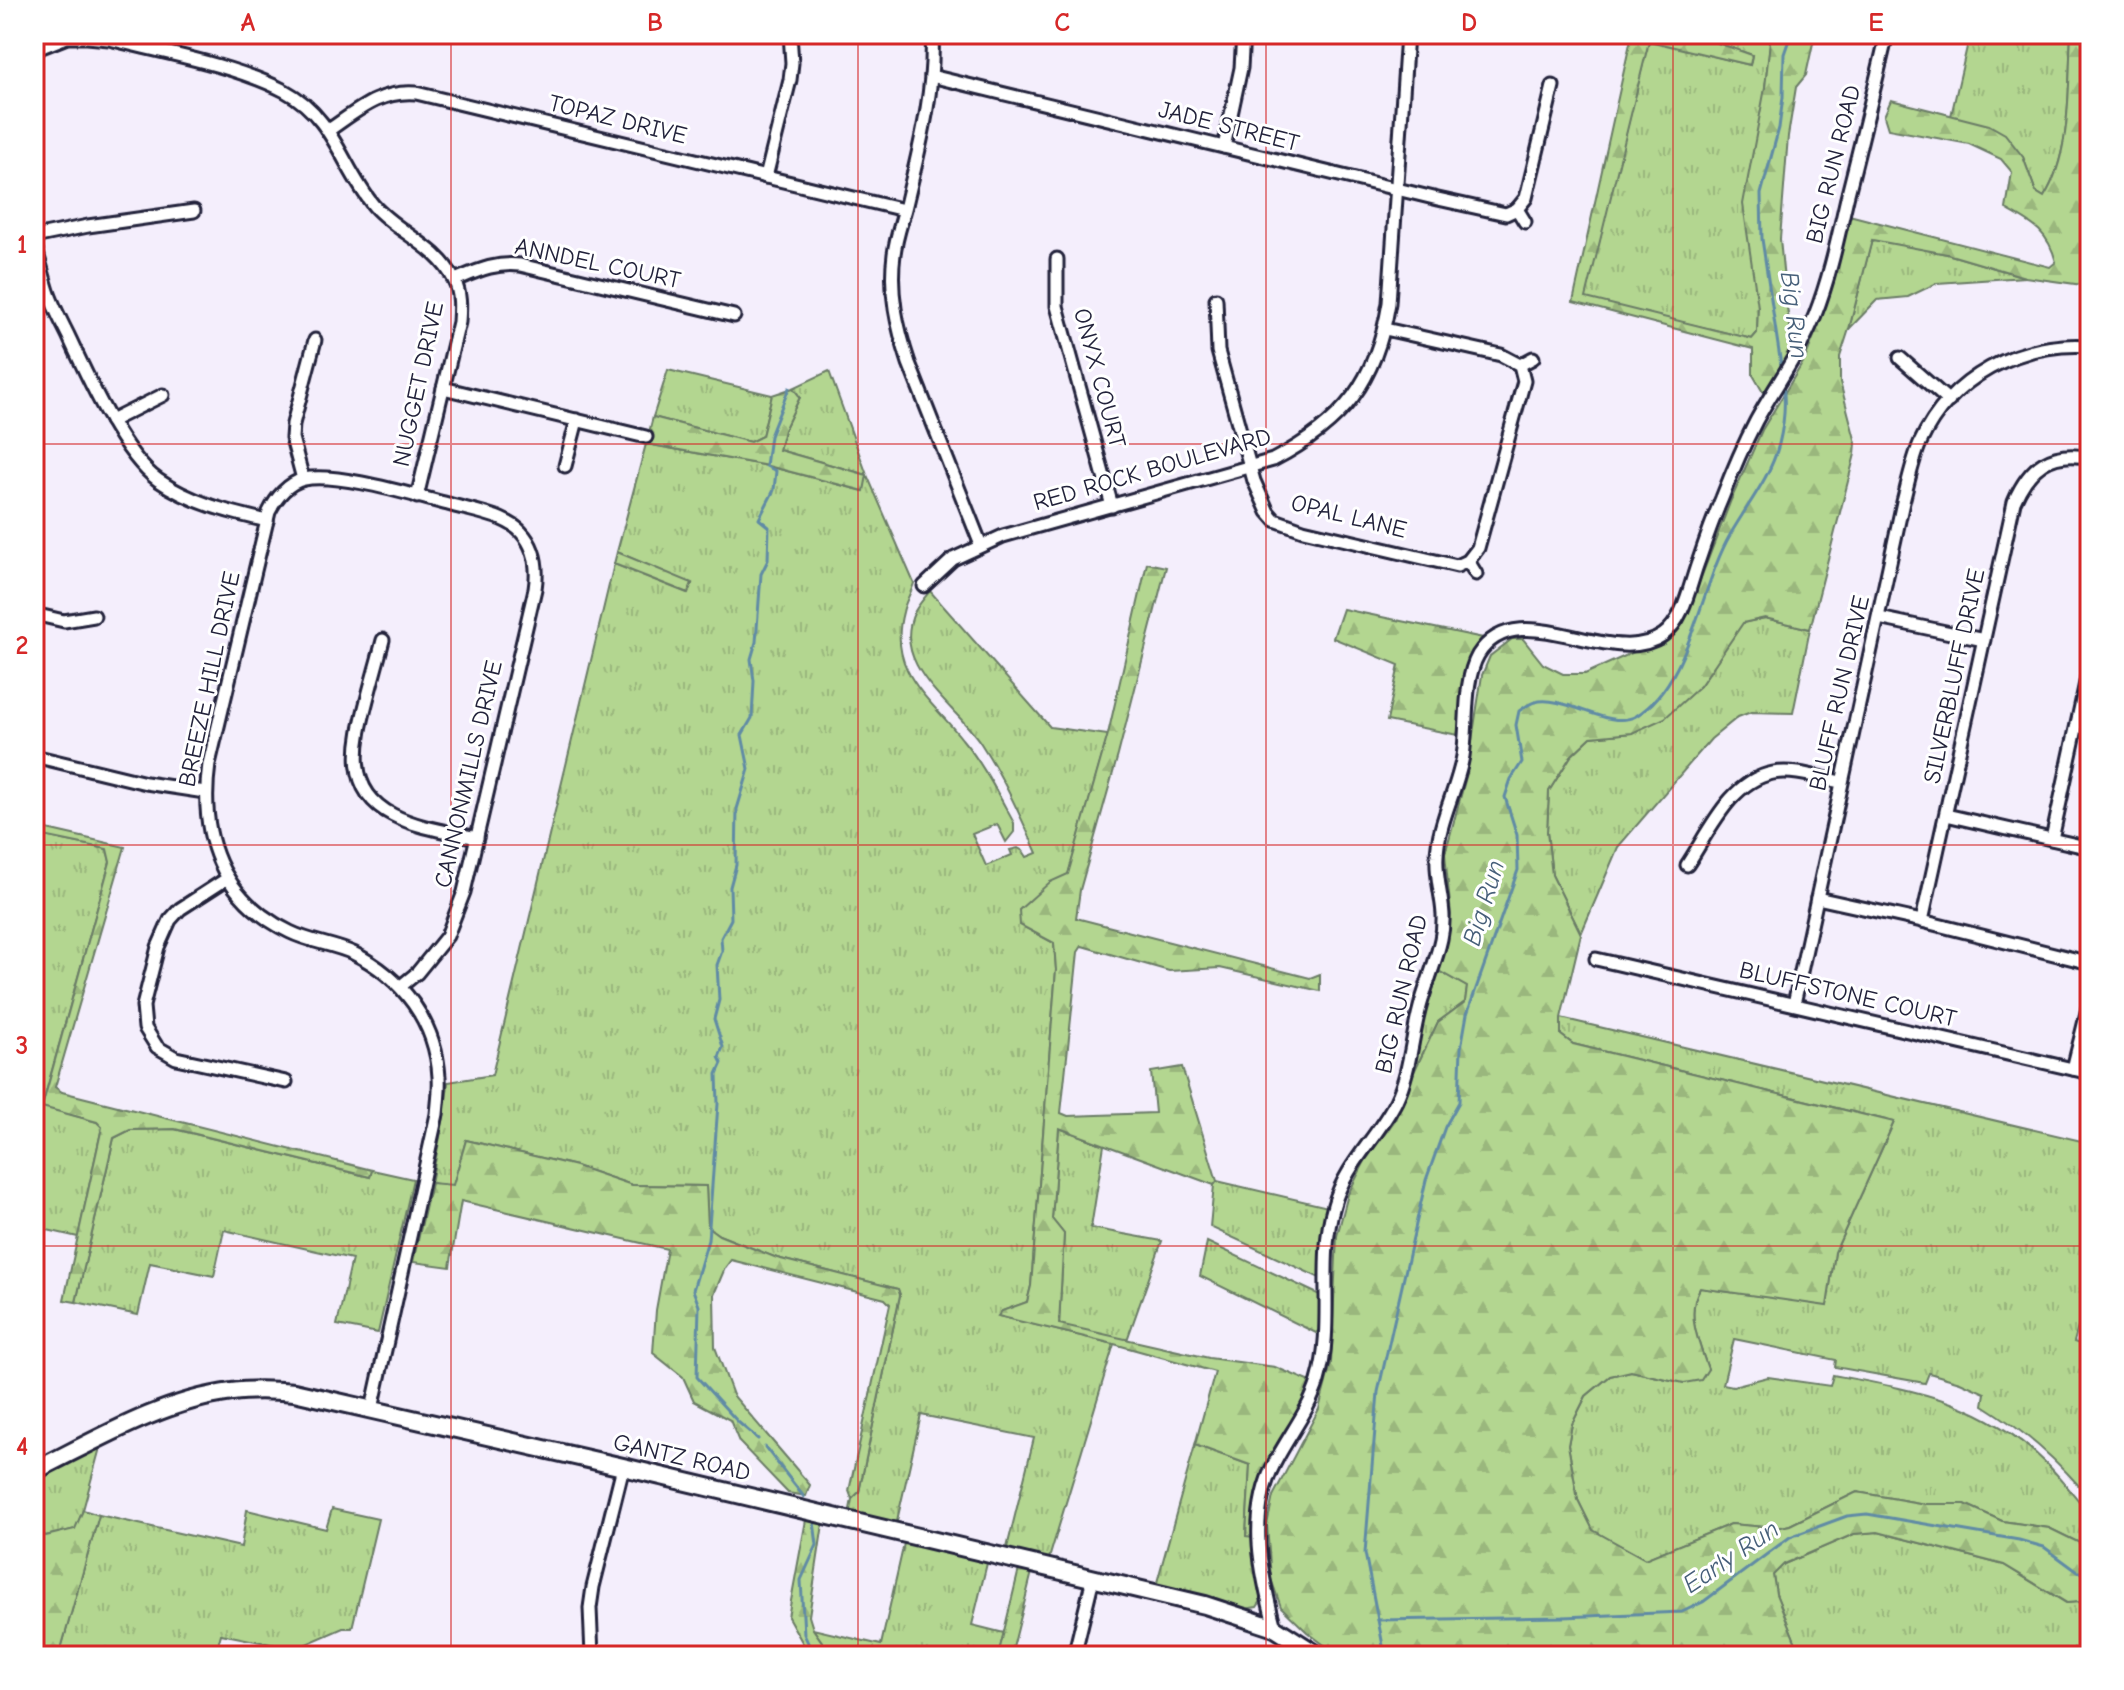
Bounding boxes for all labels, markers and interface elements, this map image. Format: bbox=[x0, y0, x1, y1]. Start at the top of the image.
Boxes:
text: A bbox=[241, 8, 256, 38]
text: B bbox=[647, 8, 663, 38]
text: C bbox=[1054, 8, 1070, 38]
text: D bbox=[1461, 8, 1477, 38]
text: E bbox=[1868, 8, 1884, 38]
street label: BIG RUN ROAD bbox=[1800, 82, 1866, 246]
street label: TOPAZ DRIVE bbox=[546, 88, 690, 150]
street label: JADE STREET bbox=[1156, 95, 1303, 157]
text: 1 bbox=[17, 230, 27, 260]
street label: ANNDEL COURT bbox=[513, 232, 684, 294]
water label: Big Run bbox=[1774, 270, 1814, 360]
street label: NUGGET DRIVE bbox=[387, 299, 449, 469]
street label: ONYX COURT bbox=[1068, 305, 1132, 451]
street label: RED ROCK BOULEVARD bbox=[1030, 422, 1274, 516]
street label: OPAL LANE bbox=[1288, 488, 1410, 544]
street label: SILVERBLUFF DRIVE bbox=[1918, 566, 1990, 786]
street label: BREEZE HILL DRIVE bbox=[172, 569, 246, 789]
street label: BLUFF RUN DRIVE bbox=[1803, 593, 1875, 793]
text: 2 bbox=[16, 631, 28, 661]
street label: CANNONMILLS DRIVE bbox=[428, 658, 508, 890]
water label: Big Run bbox=[1457, 857, 1511, 949]
street label: BIG RUN ROAD bbox=[1369, 912, 1433, 1076]
street label: BLUFFSTONE COURT bbox=[1737, 955, 1960, 1033]
text: 3 bbox=[16, 1031, 28, 1061]
street label: GANTZ ROAD bbox=[611, 1428, 753, 1486]
text: 4 bbox=[16, 1432, 28, 1462]
water label: Early Run bbox=[1677, 1514, 1785, 1600]

